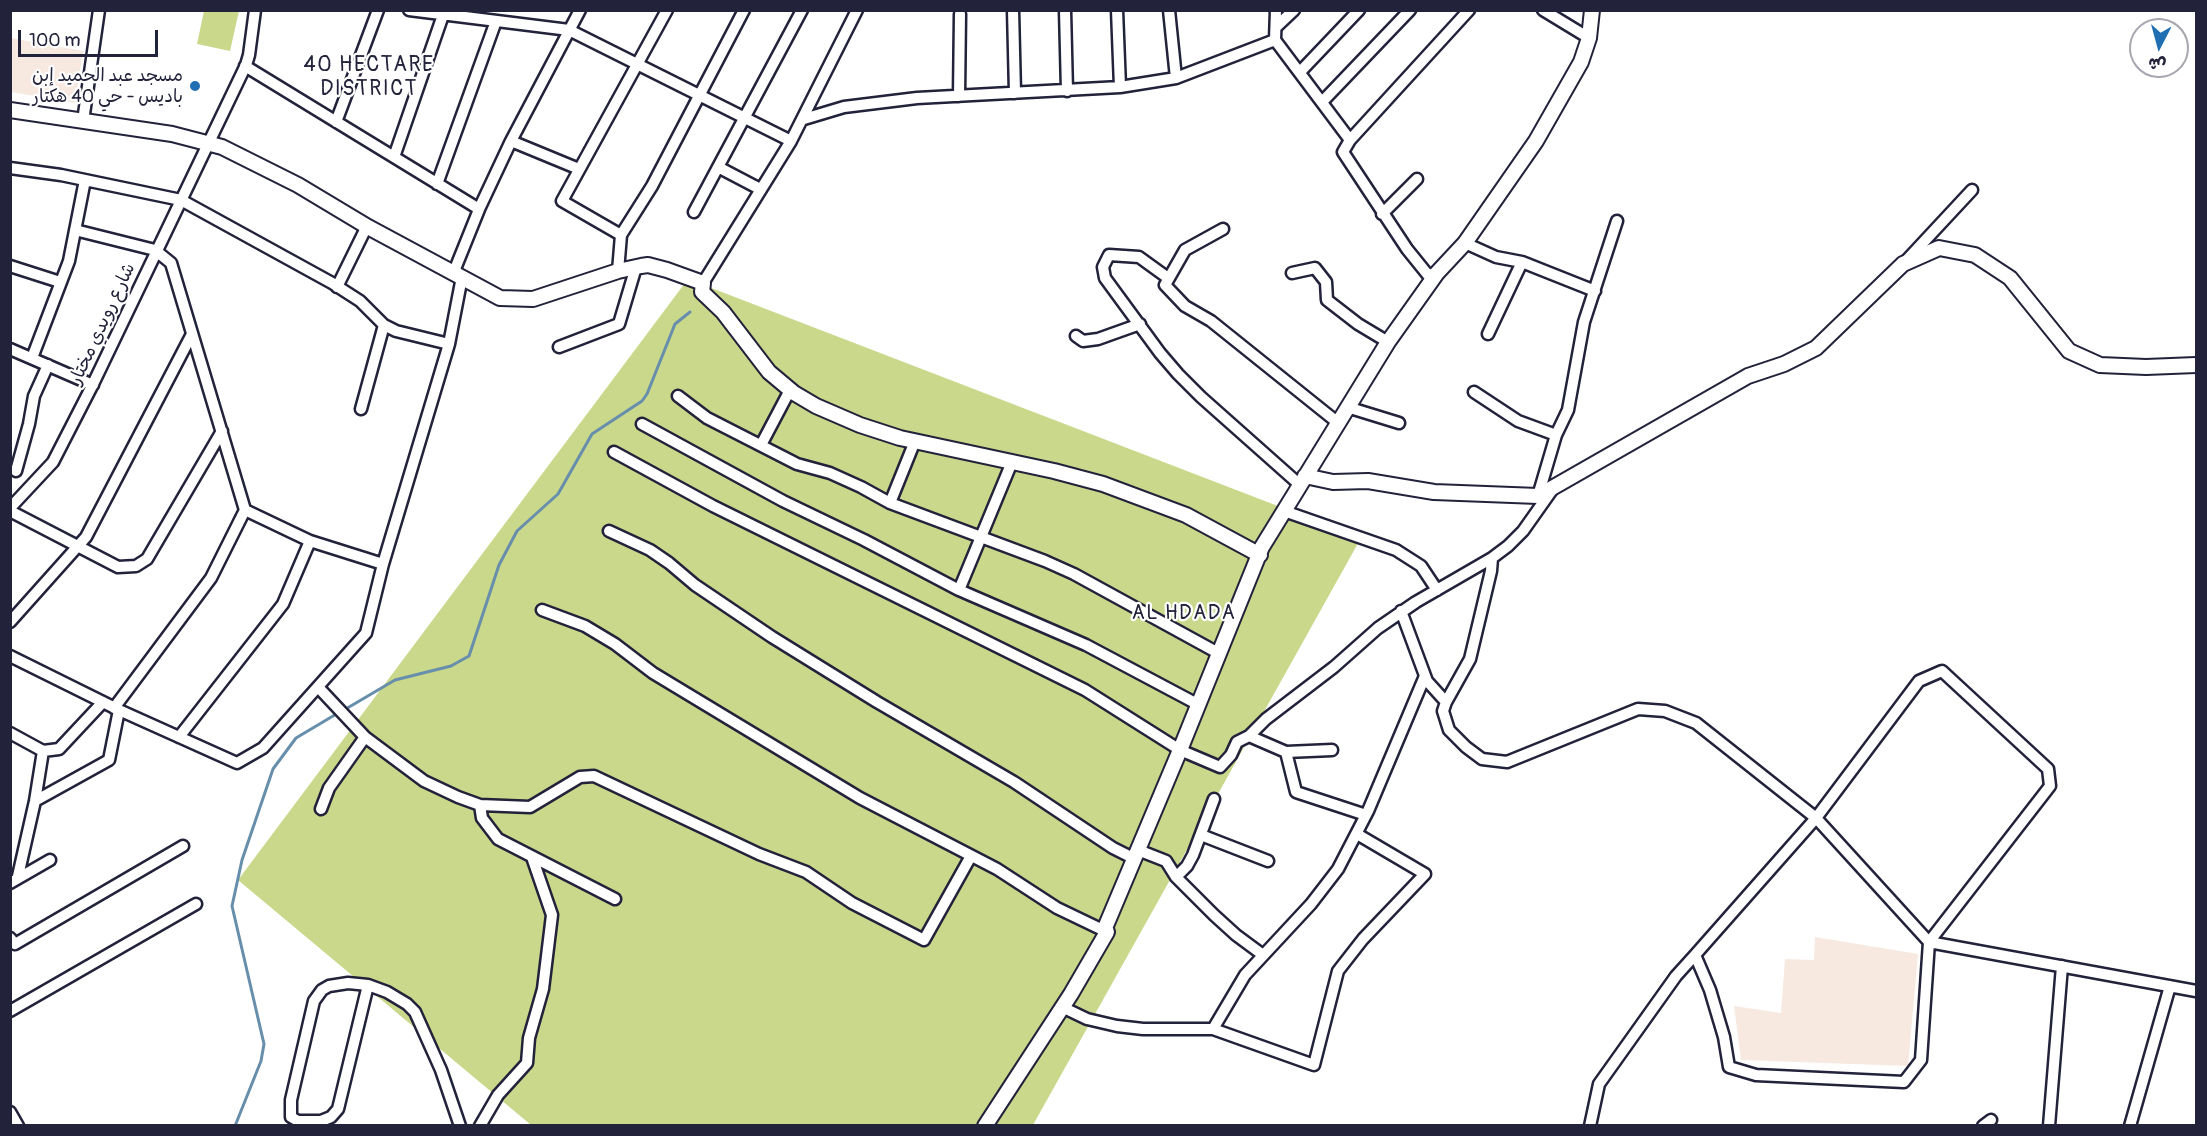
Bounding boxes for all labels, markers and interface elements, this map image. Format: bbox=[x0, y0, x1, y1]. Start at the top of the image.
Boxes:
scale bar bbox=[21, 18, 160, 56]
north arrow bbox=[2129, 18, 2189, 78]
text: 100 m bbox=[29, 29, 81, 52]
district label: 40 HECTARE DISTRICT bbox=[304, 53, 434, 103]
text: ش bbox=[2148, 53, 2167, 75]
place label: مسجد عبد الحميد إبن باديس - حي 40 هكتار bbox=[32, 65, 183, 107]
marker: مسجد عبد الحميد إبن باديس - حي 40 هكتار bbox=[188, 79, 202, 93]
street label: شارع رويدي مختار bbox=[65, 260, 141, 388]
district label: AL HDADA bbox=[1132, 602, 1236, 626]

